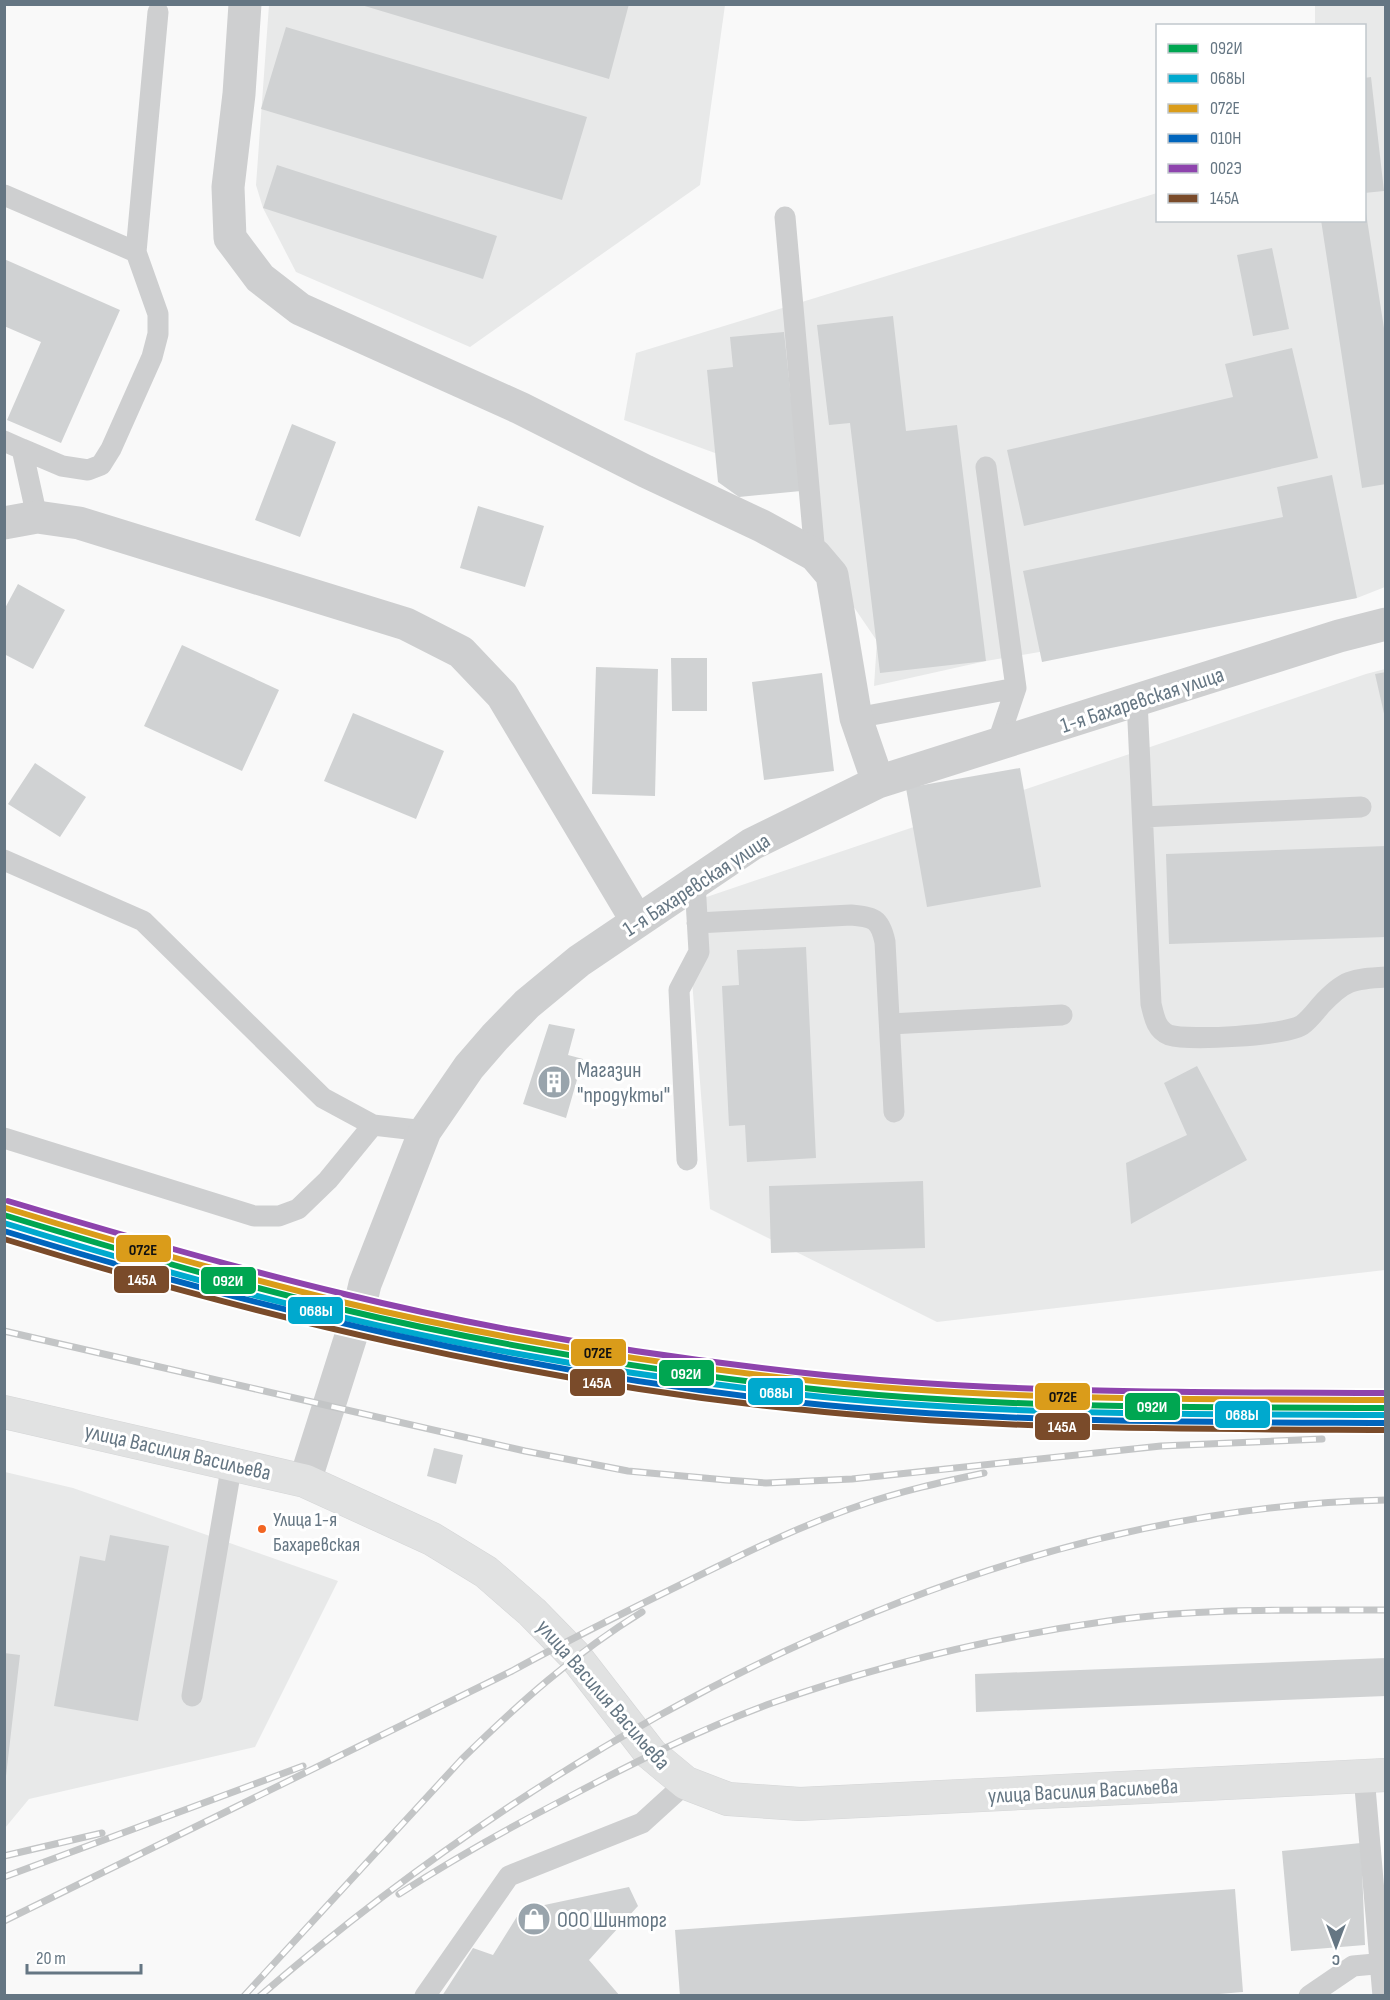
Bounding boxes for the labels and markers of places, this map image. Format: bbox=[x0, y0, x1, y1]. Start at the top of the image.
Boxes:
place label: Магазин "продукты" bbox=[577, 1057, 670, 1109]
building icon: Магазин "продукты" bbox=[536, 1064, 572, 1100]
place label: Улица 1-я Бахаревская bbox=[273, 1508, 360, 1557]
marker: Улица 1-я Бахаревская bbox=[256, 1523, 268, 1535]
shop icon: ООО Шинторг bbox=[516, 1901, 552, 1937]
place label: ООО Шинторг bbox=[557, 1907, 667, 1934]

